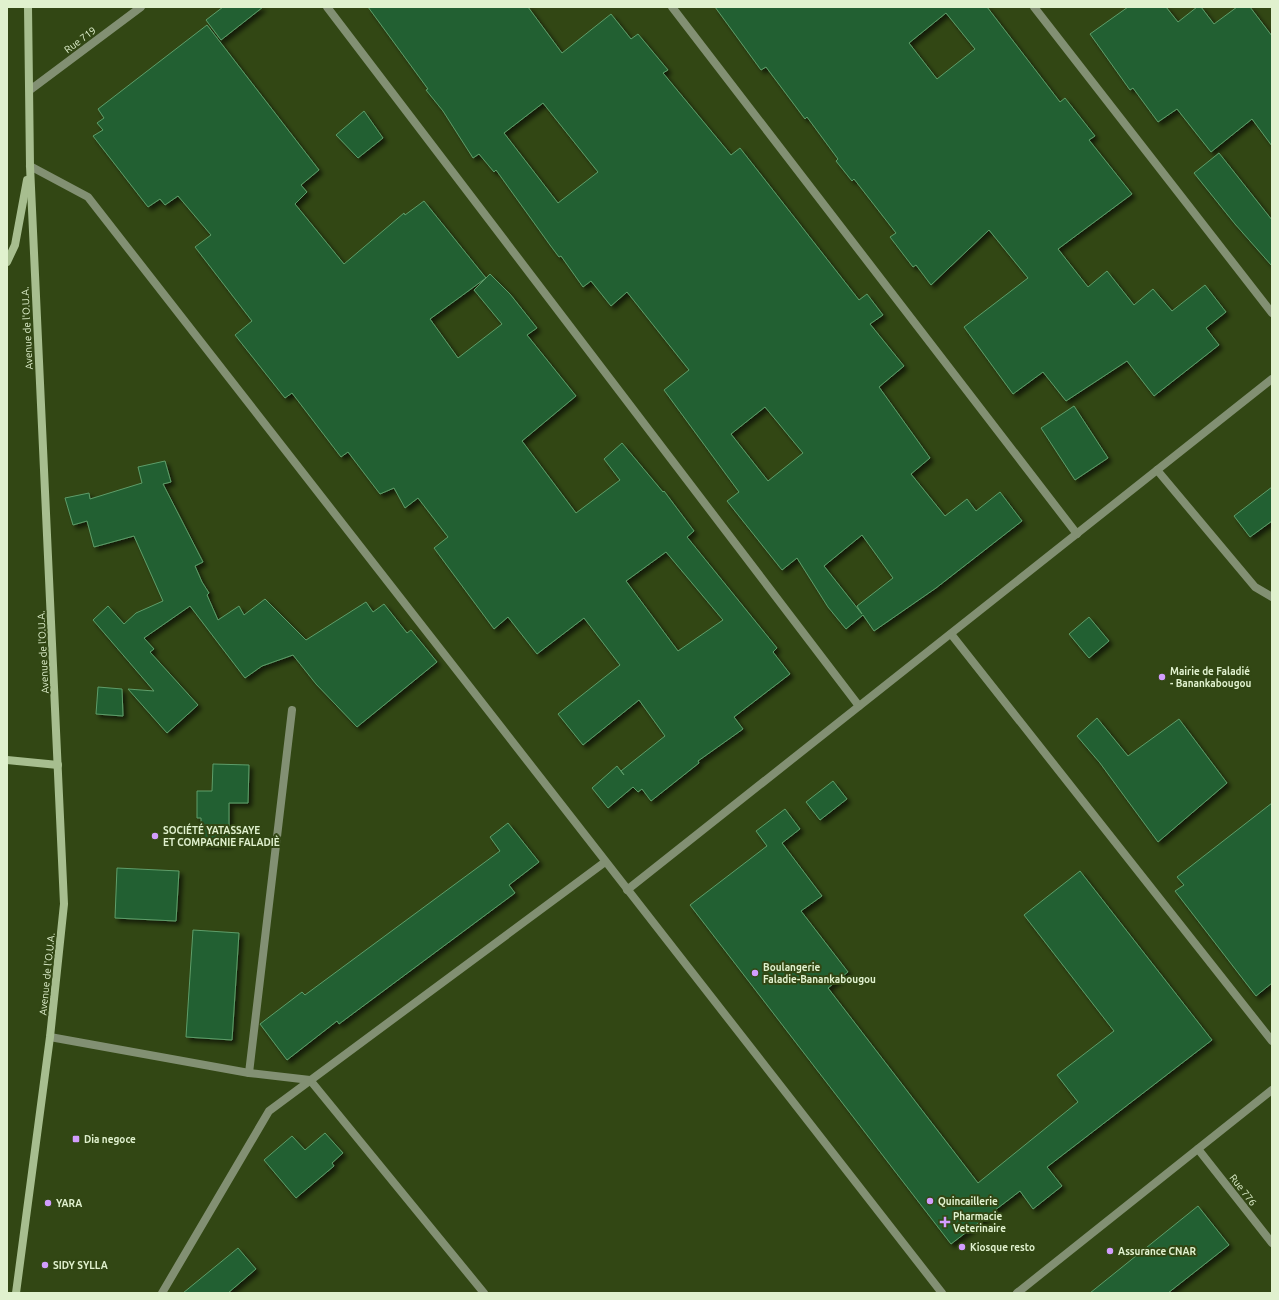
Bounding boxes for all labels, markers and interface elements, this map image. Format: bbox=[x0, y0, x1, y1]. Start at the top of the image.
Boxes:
street label: Rue 719 bbox=[62, 25, 98, 55]
street label: Avenue de l'O.U.A. bbox=[19, 286, 35, 370]
street label: Avenue de l'O.U.A. bbox=[35, 610, 51, 694]
place label: Mairie de Faladié - Banankabougou bbox=[1170, 666, 1252, 689]
marker: Mairie de Faladié - Banankabougou bbox=[1157, 672, 1167, 682]
place label: SOCIÉTÉ YATASSAYE ET COMPAGNIE FALADIÈ bbox=[163, 823, 280, 848]
marker: SOCIÉTÉ YATASSAYE ET COMPAGNIE FALADIÈ bbox=[150, 831, 160, 841]
street label: Avenue de l'O.U.A. bbox=[37, 932, 57, 1016]
place label: Boulangerie Faladie-Banankabougou bbox=[763, 962, 876, 985]
marker: Boulangerie Faladie-Banankabougou bbox=[750, 968, 760, 978]
marker: Dia negoce bbox=[71, 1134, 81, 1144]
place label: Dia negoce bbox=[84, 1134, 136, 1145]
street label: Rue 776 bbox=[1227, 1172, 1259, 1208]
marker: Quincaillerie bbox=[925, 1196, 935, 1206]
place label: Quincaillerie bbox=[938, 1196, 998, 1207]
marker: YARA bbox=[43, 1198, 53, 1208]
place label: YARA bbox=[56, 1198, 82, 1209]
place label: Pharmacie Veterinaire bbox=[953, 1211, 1006, 1234]
marker: Pharmacie Veterinaire bbox=[940, 1217, 950, 1227]
marker: Kiosque resto bbox=[957, 1242, 967, 1252]
place label: Kiosque resto bbox=[970, 1242, 1035, 1253]
marker: Assurance CNAR bbox=[1105, 1246, 1115, 1256]
place label: Assurance CNAR bbox=[1118, 1246, 1196, 1257]
marker: SIDY SYLLA bbox=[40, 1260, 50, 1270]
place label: SIDY SYLLA bbox=[53, 1260, 108, 1271]

